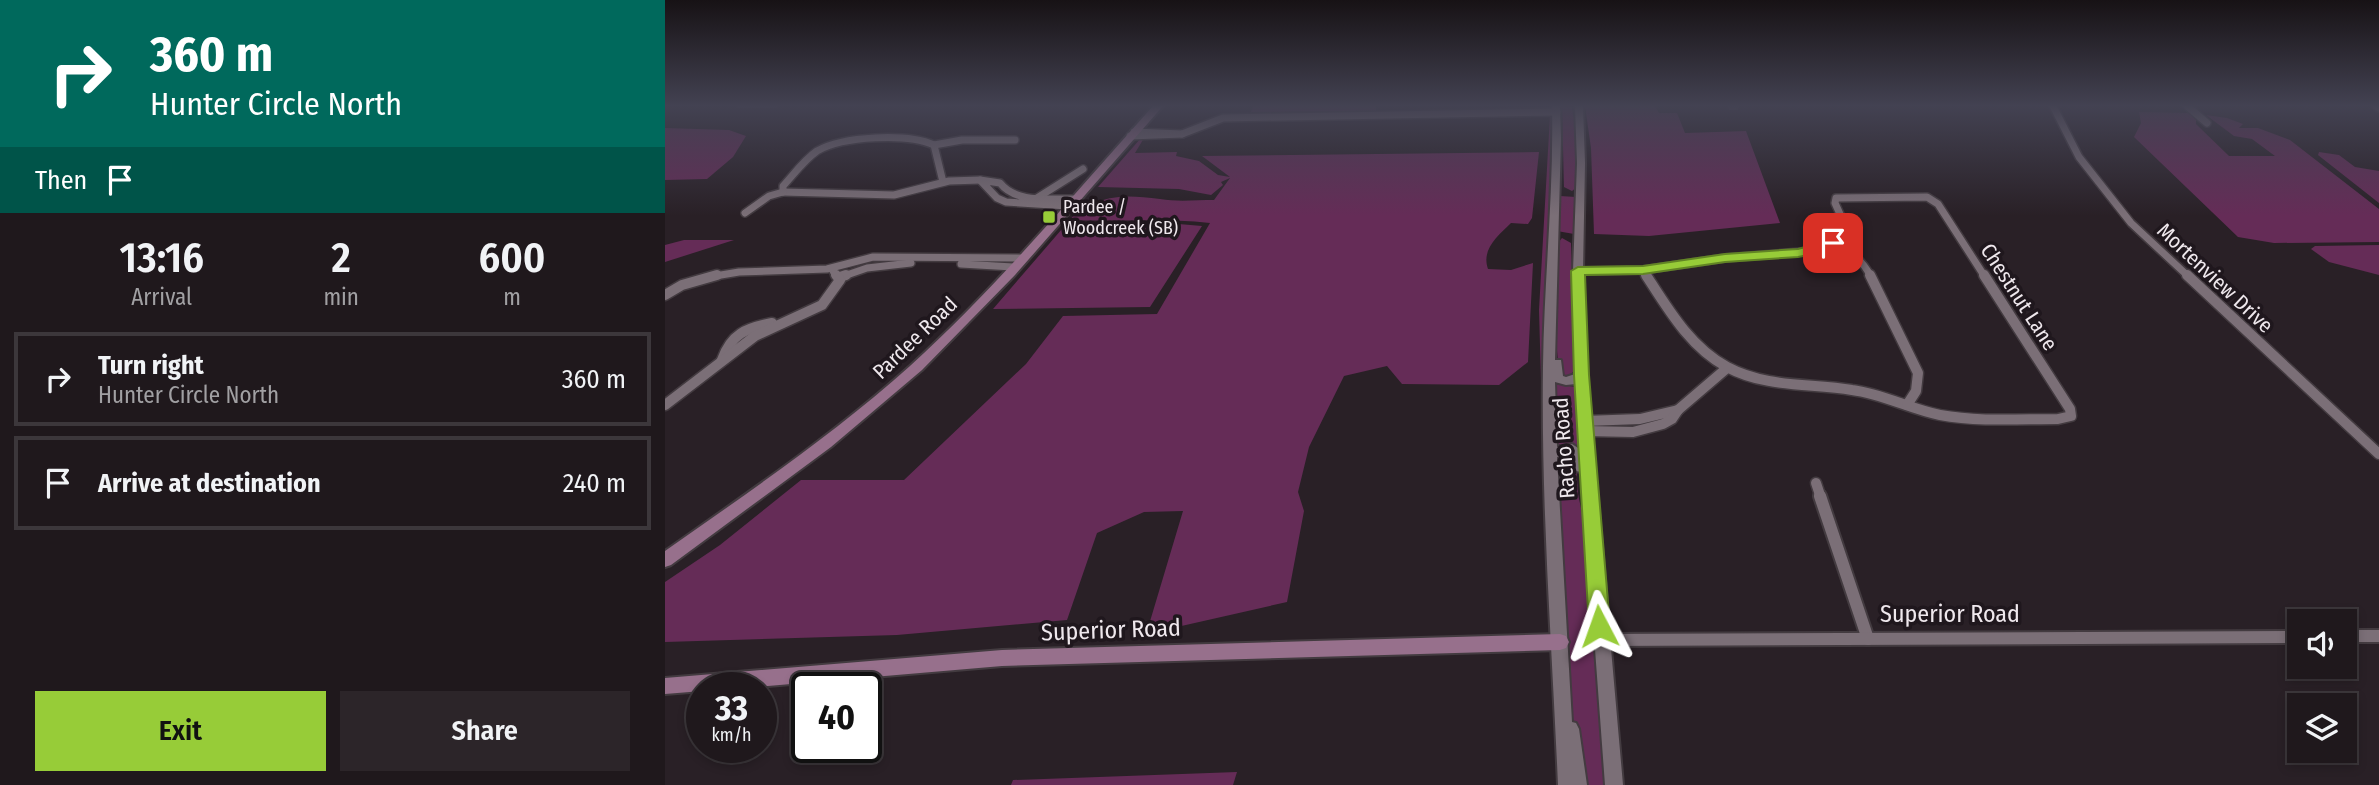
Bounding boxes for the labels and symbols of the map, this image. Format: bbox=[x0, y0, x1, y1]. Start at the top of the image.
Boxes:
place label: Pardee / Woodcreek (SB) bbox=[1063, 196, 1178, 239]
marker: Pardee / Woodcreek (SB) bbox=[1041, 209, 1057, 225]
pin bbox=[1803, 213, 1863, 273]
street label: Mortenview Drive bbox=[2152, 218, 2278, 338]
street label: Chestnut Lane bbox=[1975, 239, 2063, 355]
street label: Pardee Road bbox=[867, 291, 963, 385]
street label: Racho Road bbox=[1548, 397, 1580, 499]
position arrow bbox=[1562, 589, 1636, 663]
street label: Superior Road bbox=[1880, 600, 2020, 628]
street label: Superior Road bbox=[1041, 614, 1181, 646]
speed limit sign: 40 bbox=[791, 672, 882, 763]

